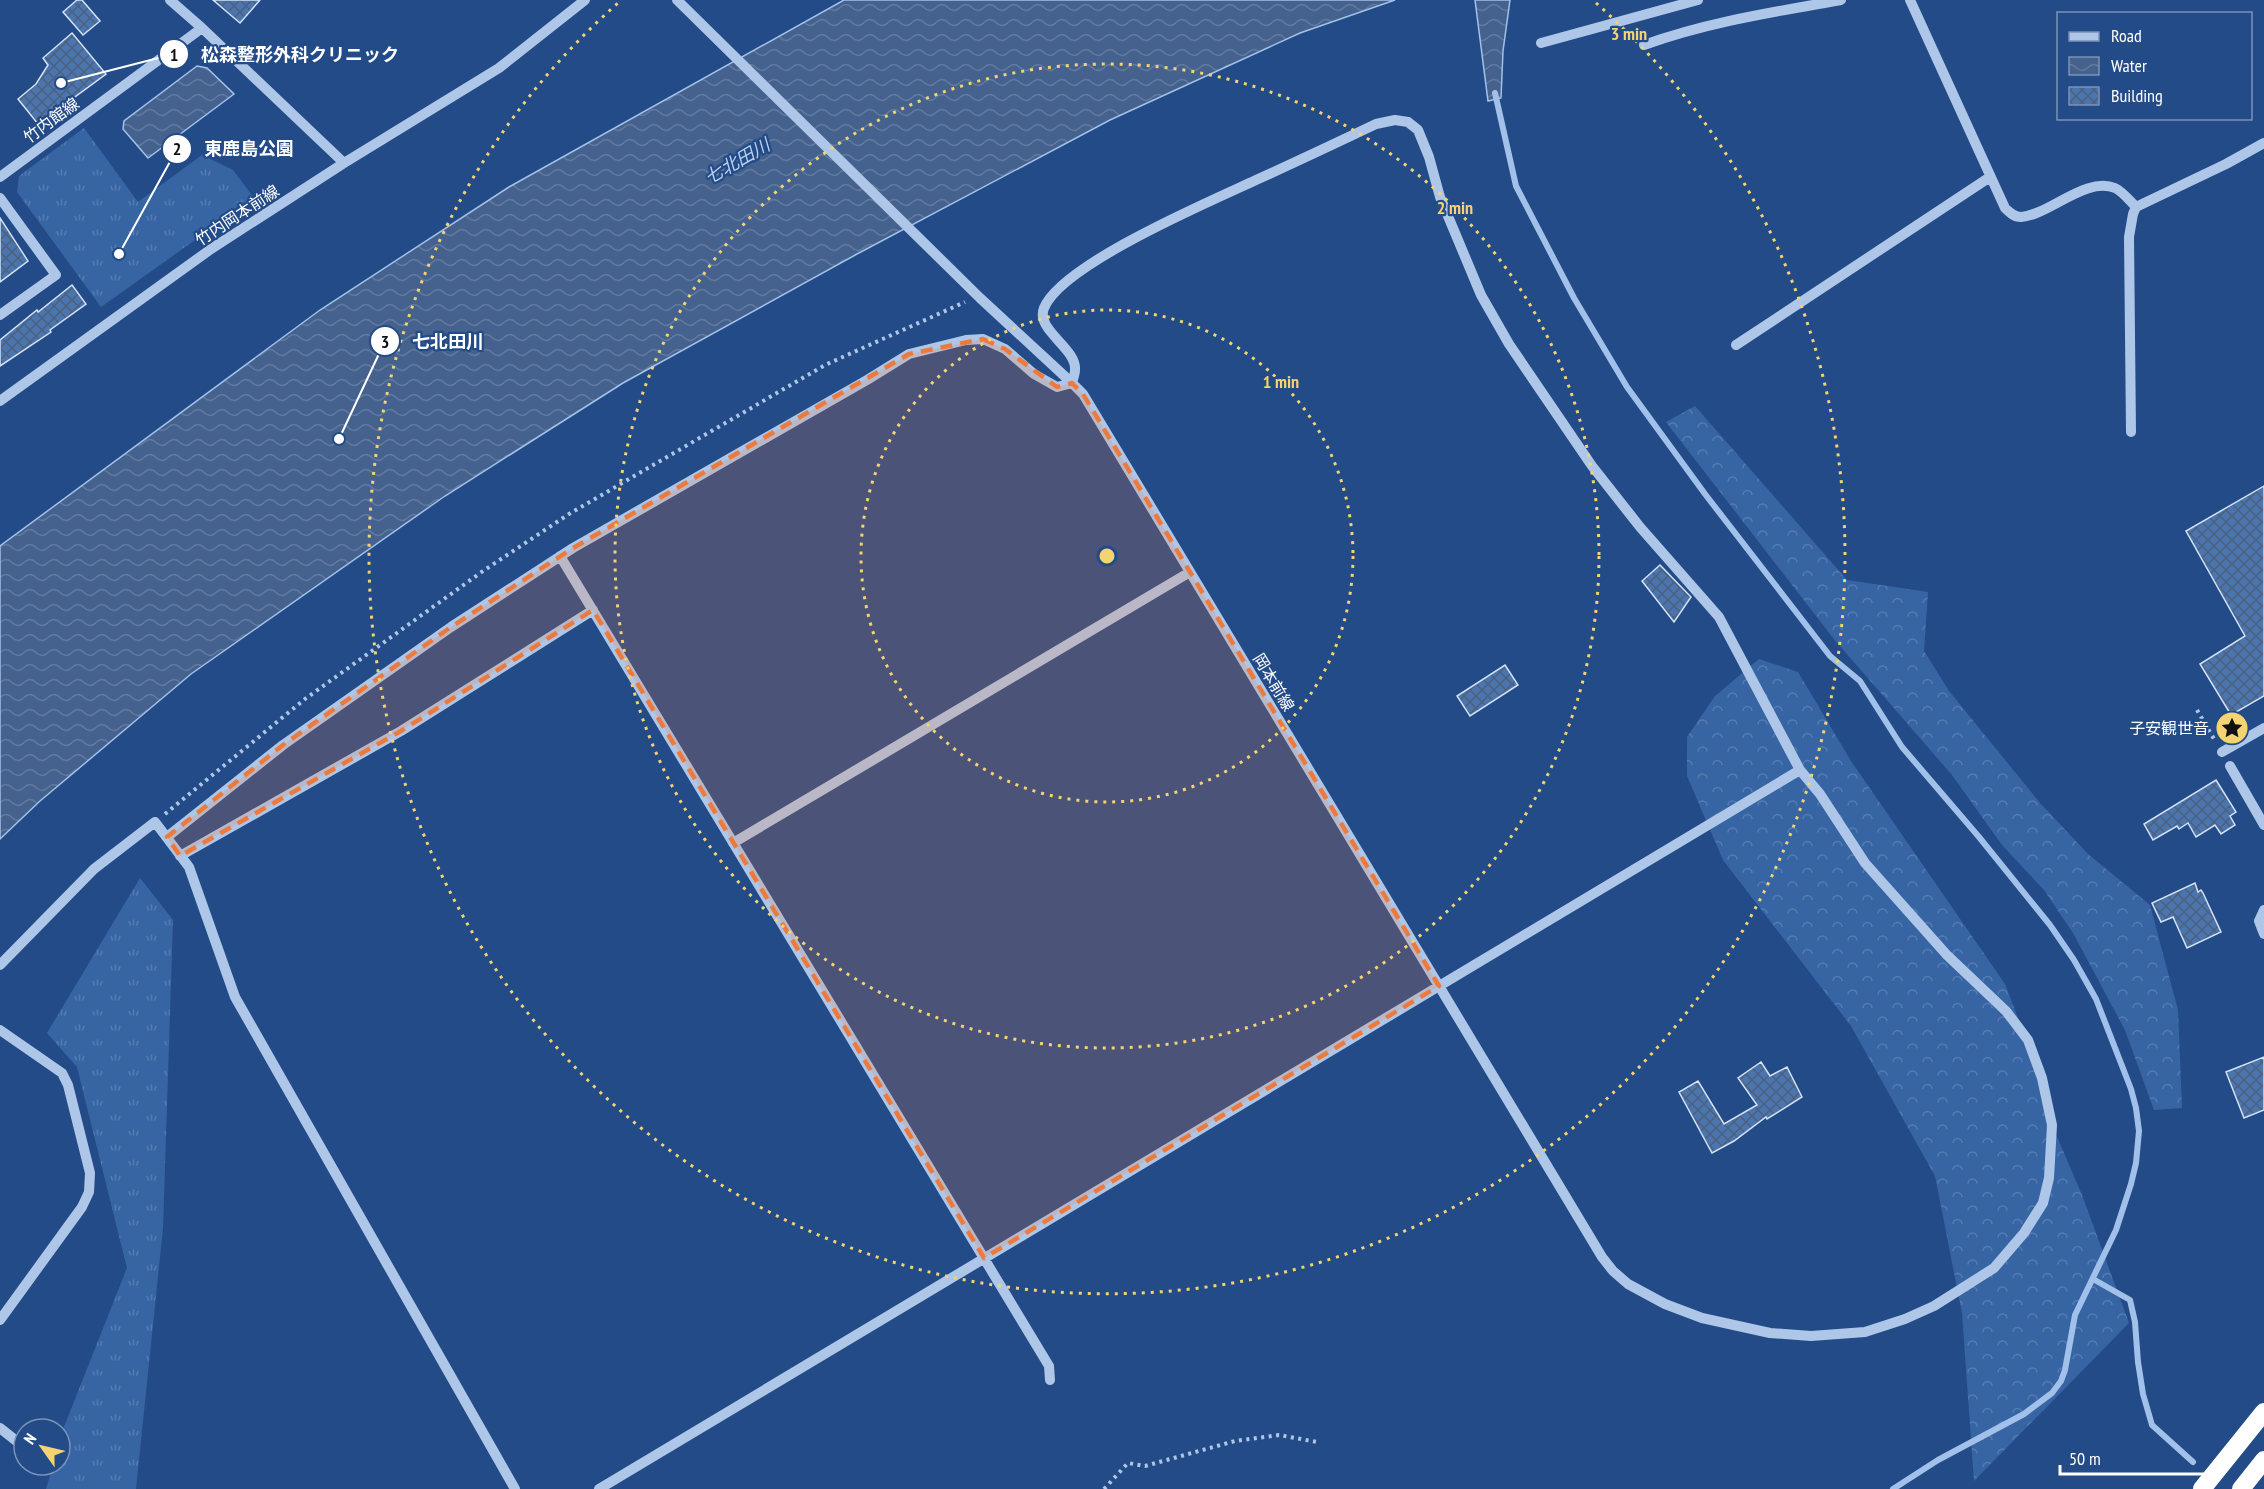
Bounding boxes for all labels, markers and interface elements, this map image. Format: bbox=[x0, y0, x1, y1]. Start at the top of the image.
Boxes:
legend bbox=[2057, 12, 2252, 120]
text: 3 min bbox=[1611, 22, 1647, 45]
text: Road bbox=[2111, 24, 2142, 47]
callout: 松森整形外科クリニック bbox=[159, 36, 411, 72]
text: 1 bbox=[170, 43, 178, 66]
text: 松森整形外科クリニック bbox=[201, 43, 399, 66]
text: Water bbox=[2111, 54, 2147, 77]
text: Building bbox=[2111, 84, 2163, 107]
street label: 竹内館線 bbox=[19, 93, 83, 147]
callout: 東鹿島公園 bbox=[162, 131, 306, 167]
water label: 七北田川 bbox=[700, 132, 776, 189]
text: 2 bbox=[173, 137, 181, 160]
text: 東鹿島公園 bbox=[204, 137, 294, 160]
street label: 竹内岡本前線 bbox=[191, 180, 283, 250]
text: 2 min bbox=[1437, 196, 1473, 219]
callout: 七北田川 bbox=[370, 323, 496, 359]
text: 3 bbox=[381, 330, 389, 353]
text: 七北田川 bbox=[412, 330, 484, 353]
text: 1 min bbox=[1263, 370, 1299, 393]
centre of rings bbox=[1097, 546, 1117, 566]
street label: 岡本前線 bbox=[1249, 649, 1299, 715]
place icon: 子安観世音 bbox=[2214, 710, 2250, 746]
place label: 子安観世音 bbox=[2129, 718, 2209, 738]
north arrow bbox=[12, 1417, 72, 1477]
text: N bbox=[19, 1429, 40, 1448]
scale bar bbox=[2060, 1438, 2214, 1476]
text: 50 m bbox=[2069, 1447, 2101, 1470]

